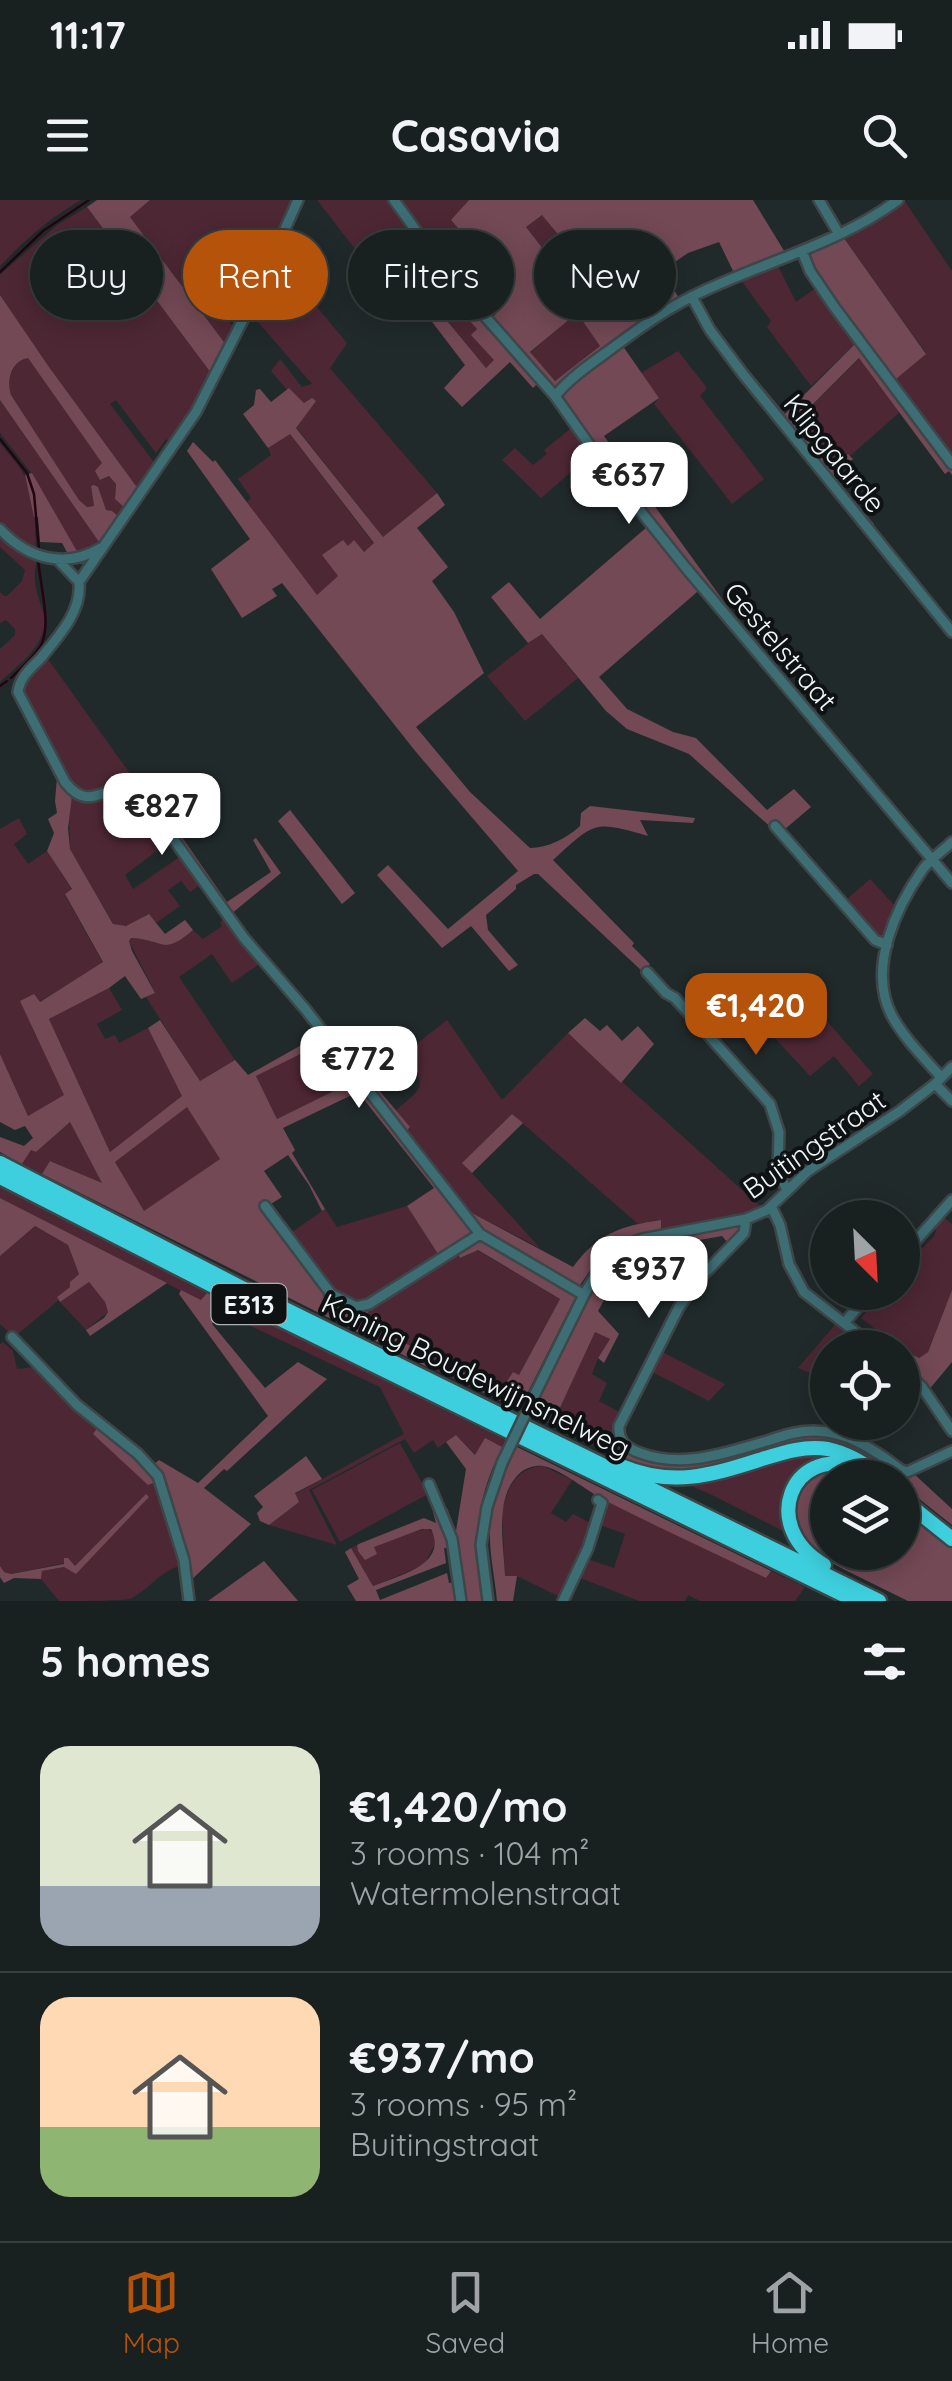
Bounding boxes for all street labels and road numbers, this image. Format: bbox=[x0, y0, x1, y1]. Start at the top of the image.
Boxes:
street label: Klipgaarde bbox=[776, 386, 894, 520]
street label: Gestelstraat bbox=[717, 575, 845, 717]
street label: Buitingstraat bbox=[736, 1082, 892, 1206]
road number: E313 bbox=[212, 1284, 286, 1324]
street label: Koning Boudewijnsnelweg bbox=[316, 1285, 636, 1465]

